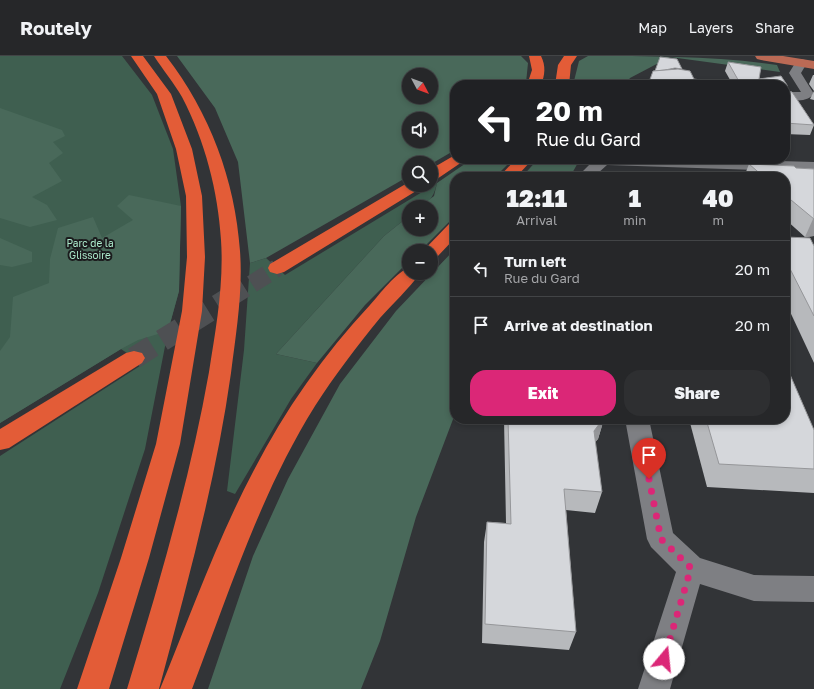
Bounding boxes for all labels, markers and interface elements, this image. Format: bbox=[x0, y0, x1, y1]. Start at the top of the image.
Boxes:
text: Routely bbox=[20, 16, 92, 39]
text: Map bbox=[638, 19, 667, 36]
text: Layers bbox=[689, 19, 733, 36]
text: Share bbox=[755, 19, 794, 36]
north arrow bbox=[402, 68, 438, 104]
map controls bbox=[402, 68, 438, 280]
text: 20 m bbox=[536, 94, 603, 127]
icon: left bbox=[470, 96, 522, 148]
button: sound bbox=[402, 112, 438, 148]
text: Rue du Gard bbox=[536, 128, 641, 150]
button: search bbox=[402, 156, 438, 192]
text: 12:11 bbox=[506, 183, 567, 212]
text: 1 bbox=[629, 183, 641, 212]
text: 40 bbox=[703, 183, 734, 212]
button: + bbox=[402, 200, 438, 236]
text: Arrival bbox=[516, 212, 557, 228]
text: min bbox=[623, 212, 646, 228]
text: m bbox=[712, 212, 724, 228]
park label: Parc de la Glissoire bbox=[66, 237, 114, 261]
button: − bbox=[402, 244, 438, 280]
text: Turn left bbox=[504, 252, 566, 270]
icon: left bbox=[470, 258, 492, 280]
text: 20 m bbox=[735, 260, 770, 278]
text: Rue du Gard bbox=[504, 270, 580, 286]
icon: arrive bbox=[470, 314, 492, 336]
text: Arrive at destination bbox=[504, 316, 653, 334]
text: 20 m bbox=[735, 316, 770, 334]
button: Exit bbox=[470, 370, 616, 416]
button: Share bbox=[624, 370, 770, 416]
pin bbox=[632, 438, 666, 479]
icon: arrive bbox=[638, 444, 660, 466]
position arrow bbox=[643, 638, 685, 680]

